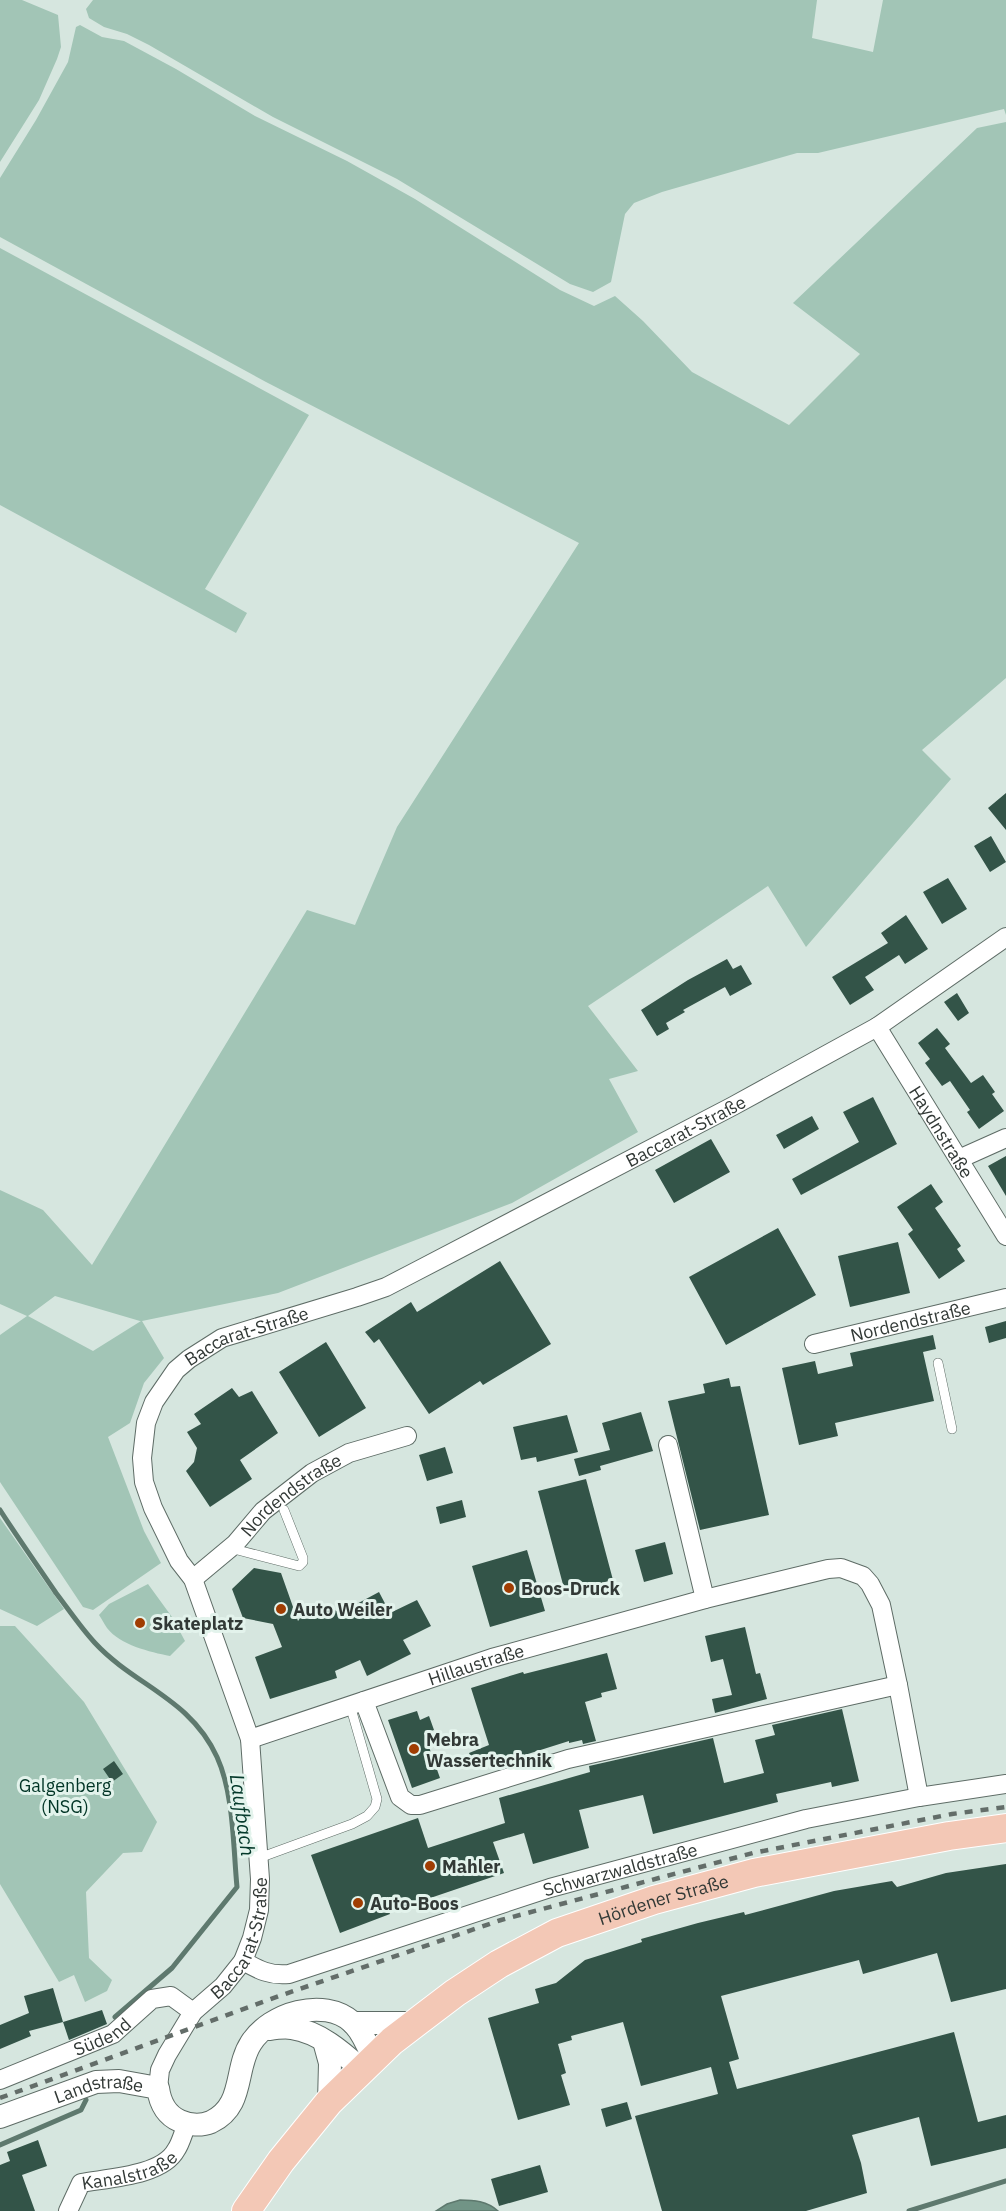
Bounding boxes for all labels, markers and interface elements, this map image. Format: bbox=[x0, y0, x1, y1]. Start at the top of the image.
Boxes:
street label: Haydnstraße bbox=[904, 1081, 979, 1182]
street label: Baccarat-Straße bbox=[621, 1090, 750, 1172]
street label: Nordendstraße bbox=[848, 1295, 973, 1346]
street label: Baccarat-Straße bbox=[180, 1301, 311, 1371]
street label: Nordendstraße bbox=[235, 1448, 345, 1541]
place label: Boos-Druck bbox=[521, 1577, 620, 1600]
marker: Boos-Druck bbox=[502, 1581, 516, 1595]
place label: Auto Weiler bbox=[293, 1598, 392, 1621]
marker: Auto Weiler bbox=[274, 1602, 288, 1616]
place label: Skateplatz bbox=[152, 1612, 243, 1635]
marker: Skateplatz bbox=[133, 1616, 147, 1630]
street label: Hillaustraße bbox=[425, 1638, 526, 1690]
place label: Mebra Wassertechnik bbox=[426, 1728, 553, 1772]
marker: Mebra Wassertechnik bbox=[407, 1742, 421, 1756]
water label: Laufbach bbox=[224, 1772, 262, 1858]
park label: Galgenberg (NSG) bbox=[19, 1774, 112, 1818]
street label: Schwarzwaldstraße bbox=[540, 1837, 700, 1901]
place label: Mahler bbox=[442, 1855, 501, 1878]
marker: Mahler bbox=[423, 1859, 437, 1873]
street label: Hördener Straße bbox=[595, 1869, 731, 1930]
street label: Baccarat-Straße bbox=[205, 1877, 272, 2004]
place label: Auto-Boos bbox=[370, 1892, 459, 1915]
marker: Auto-Boos bbox=[351, 1896, 365, 1910]
street label: Südend bbox=[70, 2012, 135, 2060]
street label: Landstraße bbox=[51, 2069, 145, 2108]
street label: Kanalstraße bbox=[80, 2146, 182, 2194]

